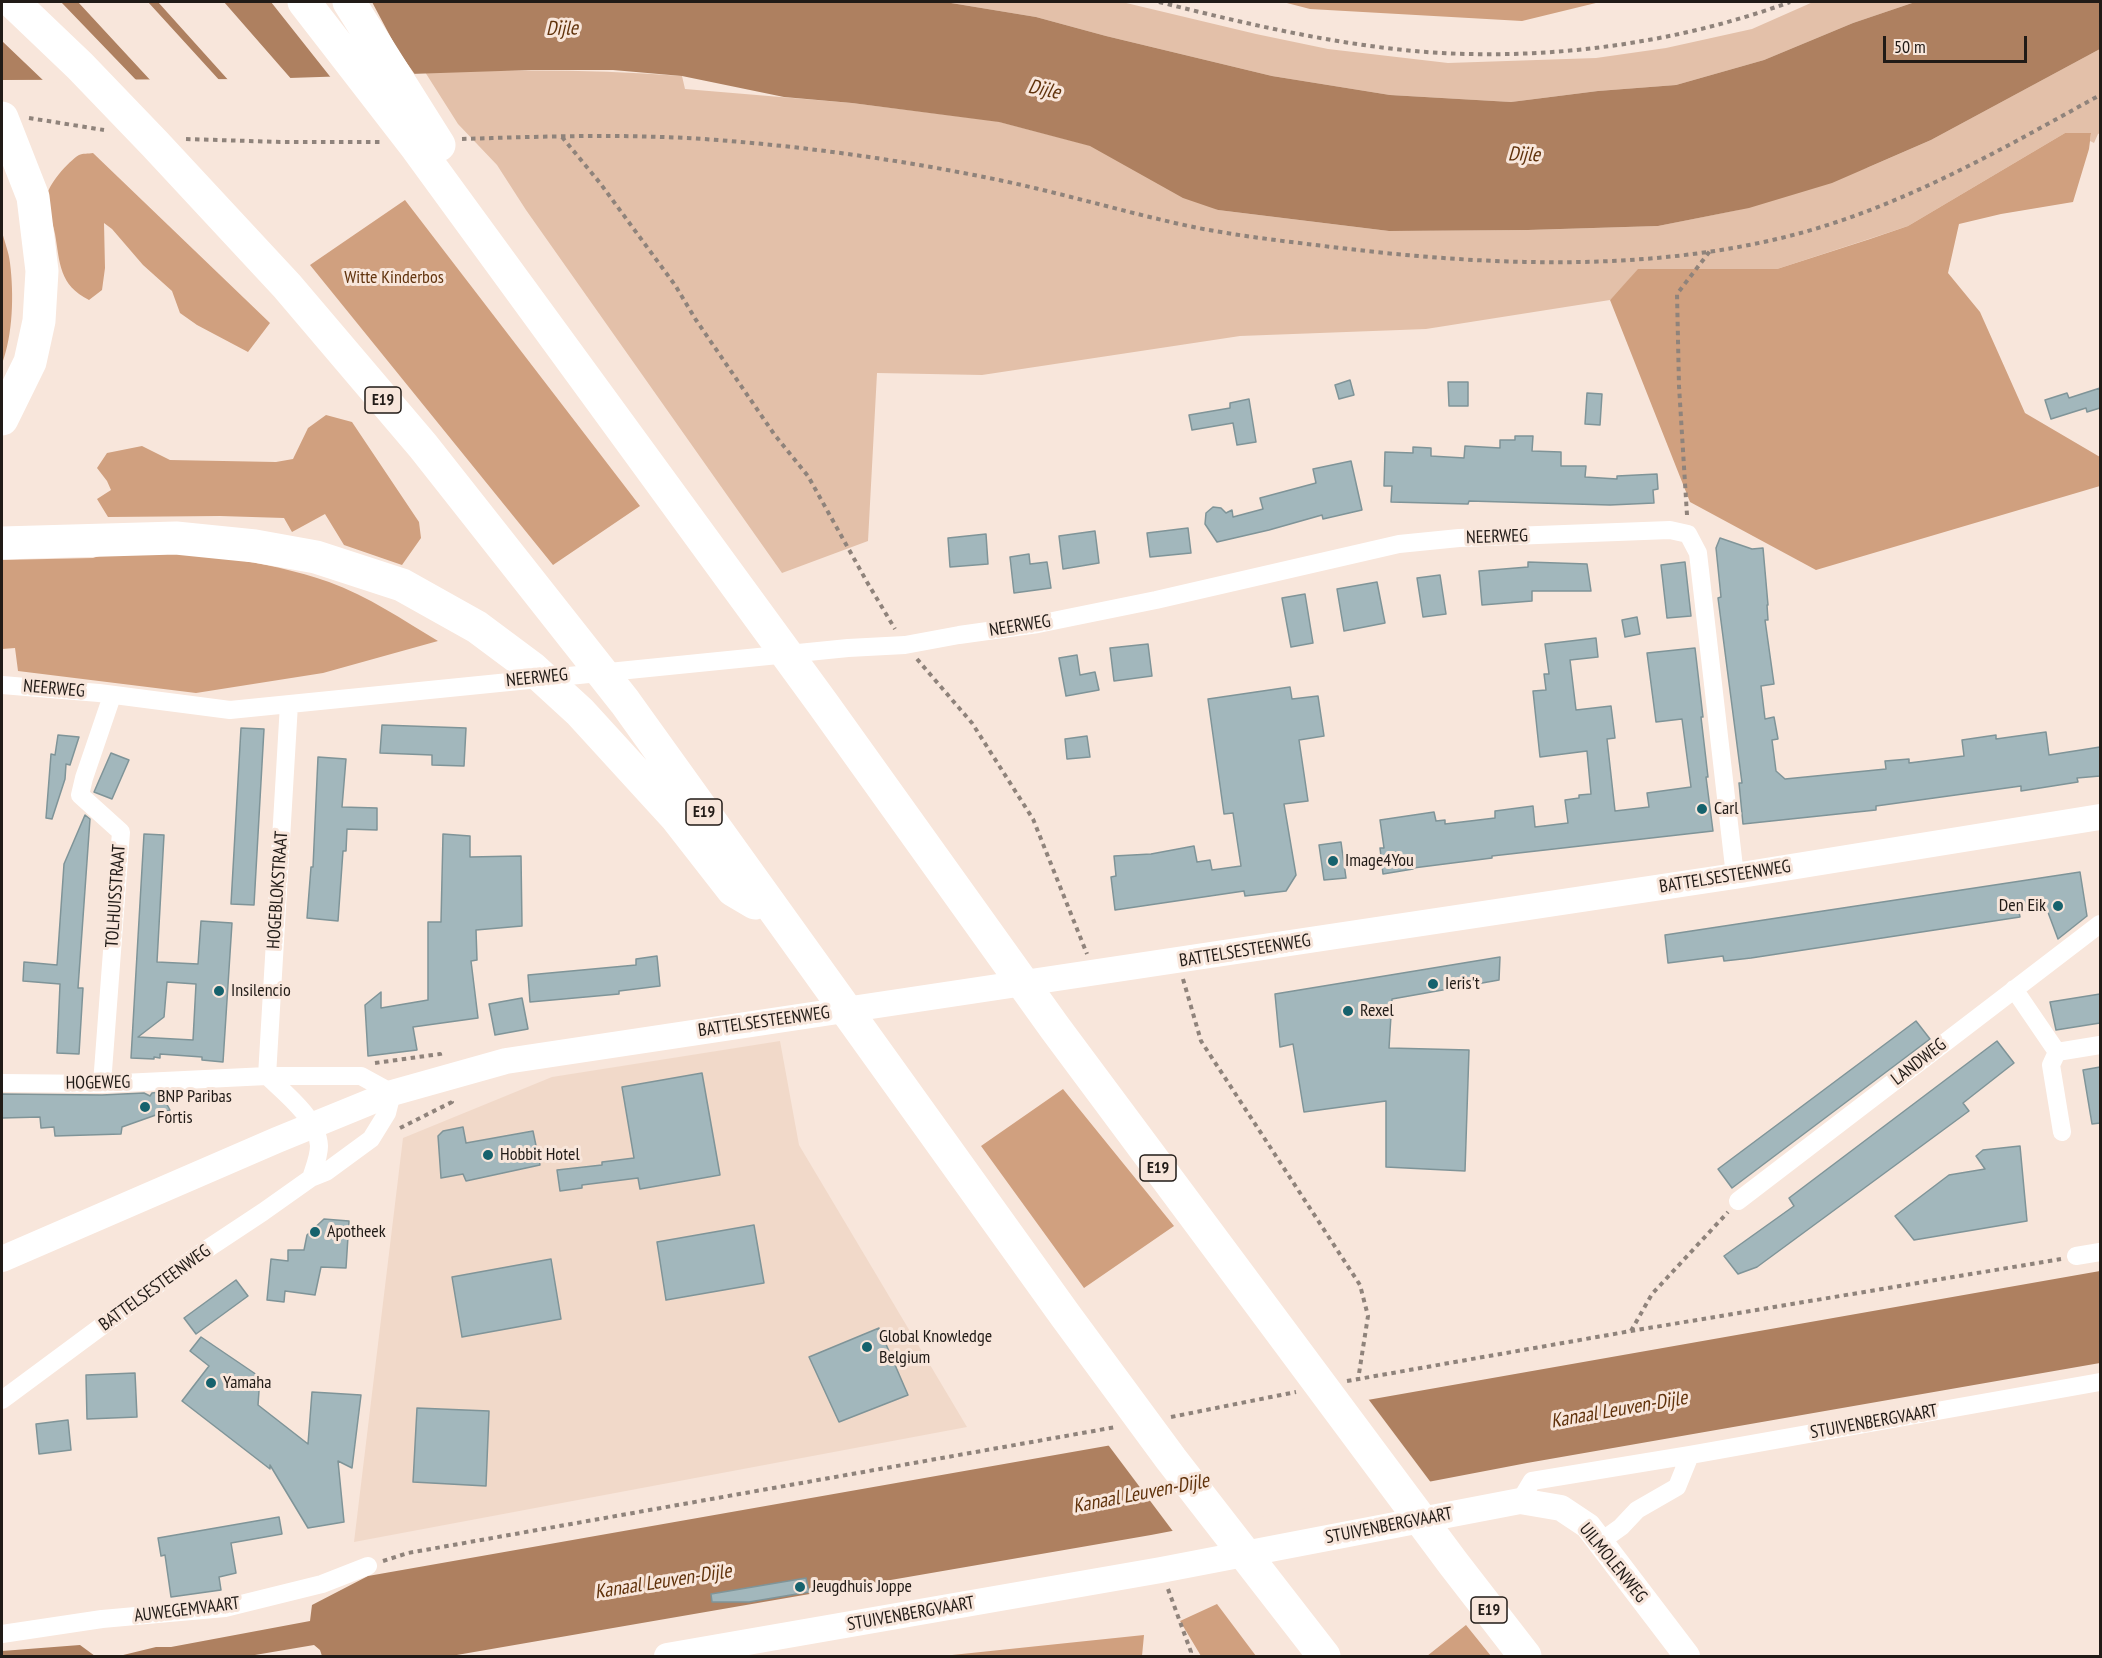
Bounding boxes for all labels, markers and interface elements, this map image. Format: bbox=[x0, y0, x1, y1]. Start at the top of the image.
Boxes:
water label: Dijle bbox=[546, 17, 578, 41]
scale bar bbox=[1886, 24, 2030, 62]
text: 50 m bbox=[1894, 35, 1926, 58]
water label: Dijle bbox=[1026, 75, 1062, 105]
water label: Dijle bbox=[1508, 142, 1540, 168]
park label: Witte Kinderbos bbox=[344, 267, 444, 289]
road number: E19 bbox=[365, 387, 401, 413]
street label: NEERWEG bbox=[1466, 525, 1528, 549]
street label: NEERWEG bbox=[988, 610, 1052, 642]
street label: NEERWEG bbox=[505, 664, 569, 692]
street label: NEERWEG bbox=[22, 676, 86, 702]
place label: Carl bbox=[1714, 798, 1738, 820]
road number: E19 bbox=[686, 799, 722, 825]
marker: Carl bbox=[1695, 802, 1709, 816]
street label: HOGEBLOKSTRAAT bbox=[263, 830, 293, 950]
street label: TOLHUISSTRAAT bbox=[102, 844, 130, 948]
place label: Image4You bbox=[1345, 850, 1414, 872]
marker: Image4You bbox=[1326, 854, 1340, 868]
street label: BATTELSESTEENWEG bbox=[1658, 856, 1792, 898]
place label: Den Eik bbox=[1999, 895, 2046, 917]
marker: Den Eik bbox=[2051, 899, 2065, 913]
street label: BATTELSESTEENWEG bbox=[1178, 930, 1312, 972]
place label: Ieris't bbox=[1445, 973, 1480, 995]
marker: Ieris't bbox=[1426, 977, 1440, 991]
place label: Insilencio bbox=[231, 980, 291, 1002]
marker: Insilencio bbox=[212, 984, 226, 998]
place label: Rexel bbox=[1360, 1000, 1394, 1022]
street label: BATTELSESTEENWEG bbox=[697, 1002, 831, 1042]
marker: Rexel bbox=[1341, 1004, 1355, 1018]
street label: LANDWEG bbox=[1887, 1034, 1951, 1090]
street label: HOGEWEG bbox=[65, 1072, 131, 1094]
place label: BNP Paribas Fortis bbox=[157, 1086, 232, 1128]
marker: BNP Paribas Fortis bbox=[138, 1100, 152, 1114]
place label: Hobbit Hotel bbox=[500, 1144, 580, 1166]
marker: Hobbit Hotel bbox=[481, 1148, 495, 1162]
road number: E19 bbox=[1140, 1155, 1176, 1181]
place label: Apotheek bbox=[327, 1221, 386, 1243]
marker: Apotheek bbox=[308, 1225, 322, 1239]
street label: BATTELSESTEENWEG bbox=[95, 1240, 215, 1336]
place label: Global Knowledge Belgium bbox=[879, 1326, 992, 1368]
marker: Global Knowledge Belgium bbox=[860, 1340, 874, 1354]
place label: Yamaha bbox=[223, 1372, 271, 1394]
marker: Yamaha bbox=[204, 1376, 218, 1390]
water label: Kanaal Leuven-Dijle bbox=[1549, 1386, 1689, 1434]
street label: STUIVENBERGVAART bbox=[1809, 1400, 1939, 1444]
water label: Kanaal Leuven-Dijle bbox=[1071, 1469, 1211, 1519]
street label: STUIVENBERGVAART bbox=[1324, 1503, 1454, 1549]
street label: UILMOLENWEG bbox=[1574, 1519, 1652, 1607]
water label: Kanaal Leuven-Dijle bbox=[593, 1559, 733, 1605]
place label: Jeugdhuis Joppe bbox=[812, 1576, 912, 1598]
marker: Jeugdhuis Joppe bbox=[793, 1580, 807, 1594]
street label: STUIVENBERGVAART bbox=[846, 1592, 976, 1636]
street label: AUWEGEMVAART bbox=[133, 1593, 241, 1627]
road number: E19 bbox=[1471, 1597, 1507, 1623]

